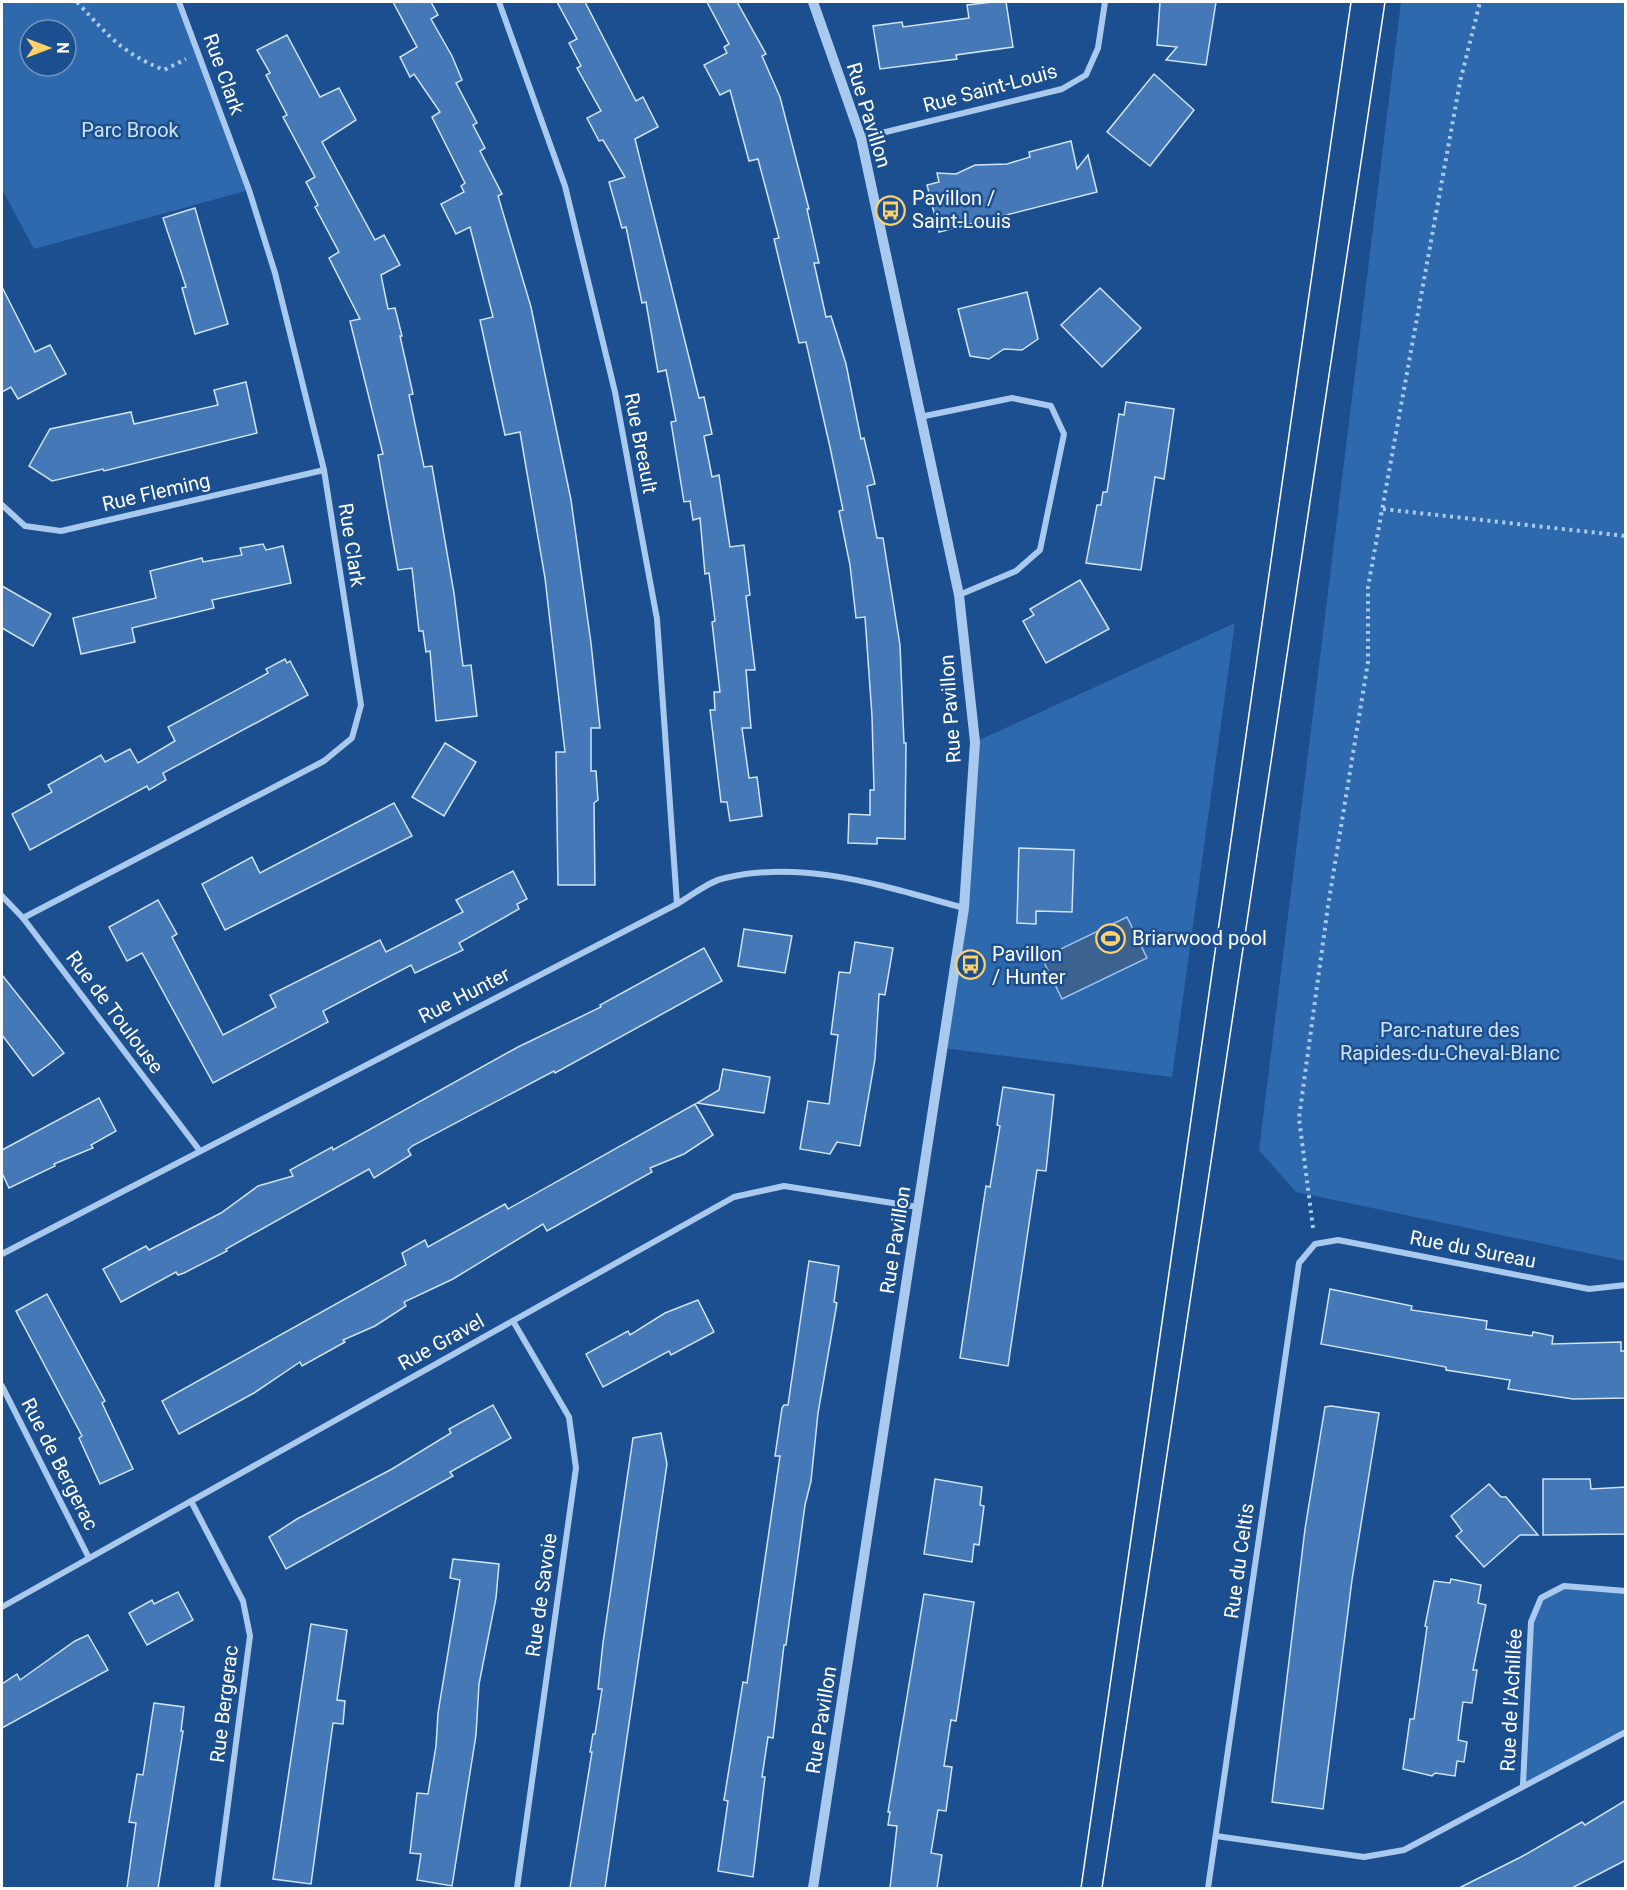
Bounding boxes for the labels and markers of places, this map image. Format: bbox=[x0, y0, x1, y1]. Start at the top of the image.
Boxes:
place label: Pavillon / Saint-Louis bbox=[912, 186, 1011, 233]
bus stop icon: Pavillon / Saint-Louis bbox=[875, 194, 907, 226]
sports icon: Briarwood pool bbox=[1095, 922, 1127, 954]
place label: Briarwood pool bbox=[1132, 926, 1267, 950]
place label: Pavillon / Hunter bbox=[992, 942, 1066, 989]
bus stop icon: Pavillon / Hunter bbox=[955, 949, 987, 981]

